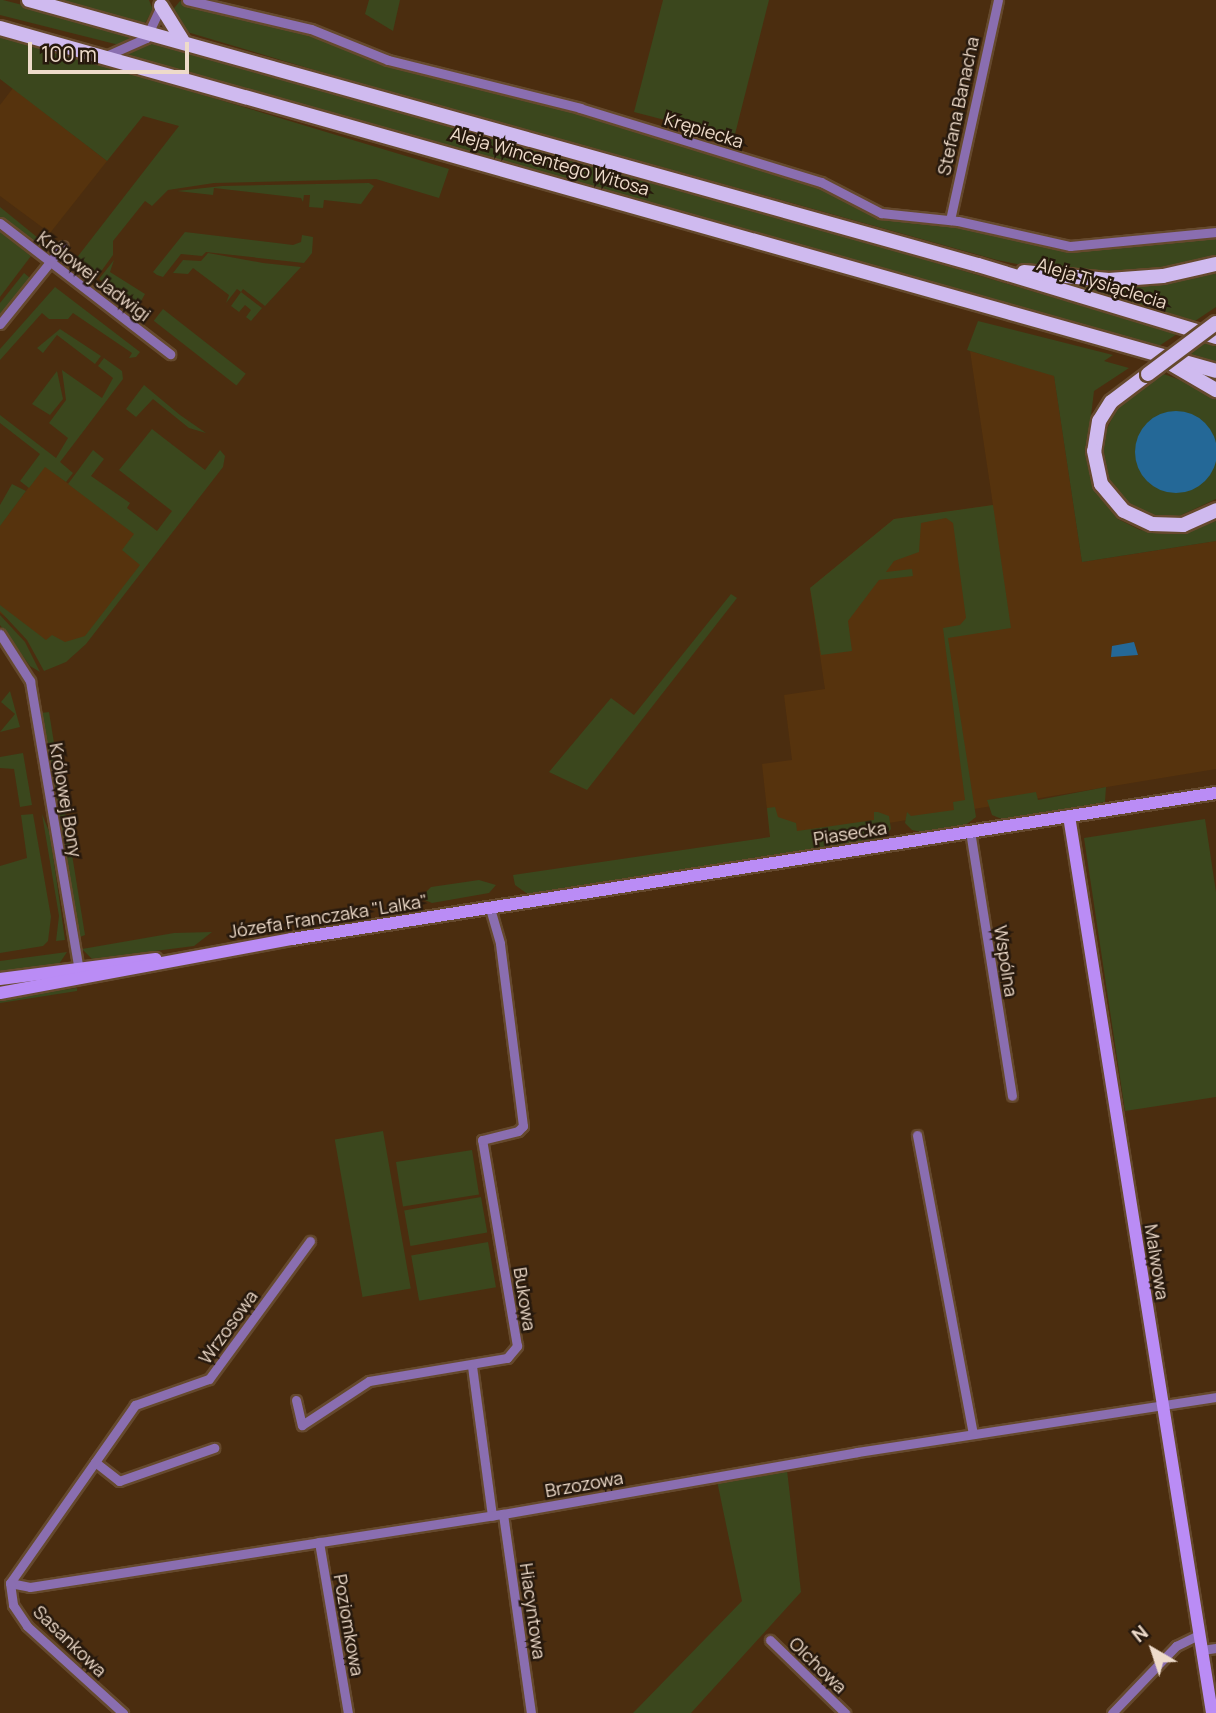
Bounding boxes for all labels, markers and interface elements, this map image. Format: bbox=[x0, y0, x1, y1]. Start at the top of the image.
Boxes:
scale bar bbox=[32, 28, 192, 72]
street label: Stefana Banacha bbox=[933, 35, 983, 177]
text: 100 m bbox=[41, 40, 97, 68]
street label: Krępiecka bbox=[662, 108, 746, 152]
street label: Aleja Wincentego Witosa bbox=[448, 122, 652, 200]
street label: Królowej Jadwigi bbox=[33, 226, 155, 326]
street label: Aleja Tysiąclecia bbox=[1034, 253, 1170, 313]
street label: Królowej Bony bbox=[45, 741, 87, 859]
street label: Piasecka bbox=[812, 817, 888, 849]
street label: Józefa Franczaka "Lalka" bbox=[227, 890, 429, 942]
street label: Wspólna bbox=[990, 924, 1022, 998]
street label: Malwowa bbox=[1140, 1223, 1174, 1301]
street label: Bukowa bbox=[509, 1266, 541, 1332]
street label: Wrzosowa bbox=[194, 1286, 262, 1368]
street label: Brzozowa bbox=[543, 1467, 625, 1501]
street label: Hiacyntowa bbox=[516, 1562, 550, 1660]
street label: Poziomkowa bbox=[329, 1572, 369, 1678]
street label: Sasankowa bbox=[29, 1601, 111, 1681]
north arrow bbox=[1118, 1615, 1188, 1685]
text: N bbox=[1126, 1619, 1153, 1648]
street label: Olchowa bbox=[785, 1632, 851, 1698]

